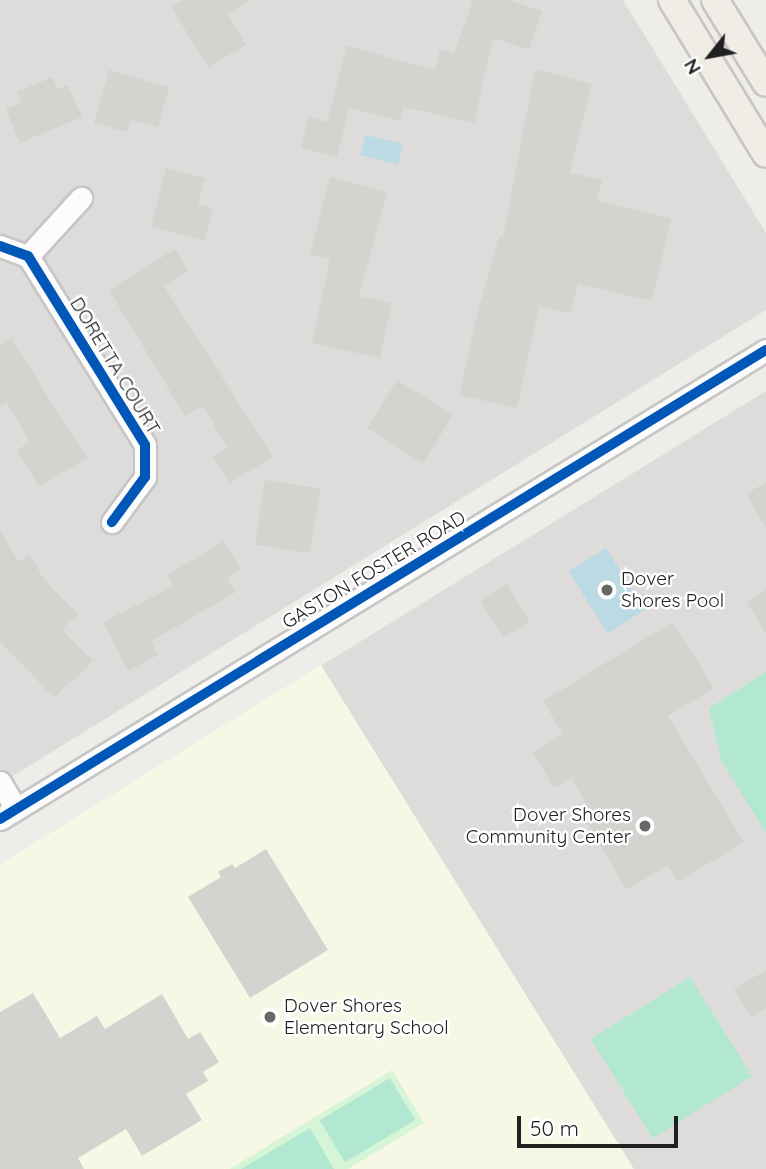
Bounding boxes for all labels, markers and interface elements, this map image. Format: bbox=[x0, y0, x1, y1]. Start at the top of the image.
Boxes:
north arrow bbox=[675, 21, 745, 91]
text: N bbox=[678, 55, 706, 79]
street label: DORETTA COURT bbox=[65, 293, 165, 439]
street label: GASTON FOSTER ROAD bbox=[278, 506, 470, 634]
place label: Dover Shores Pool bbox=[621, 568, 724, 612]
marker: Dover Shores Pool bbox=[599, 582, 615, 598]
place label: Dover Shores Community Center bbox=[466, 804, 631, 848]
marker: Dover Shores Community Center bbox=[637, 818, 653, 834]
place label: Dover Shores Elementary School bbox=[284, 995, 449, 1039]
marker: Dover Shores Elementary School bbox=[262, 1009, 278, 1025]
scale bar bbox=[521, 1102, 682, 1146]
text: 50 m bbox=[530, 1115, 579, 1141]

